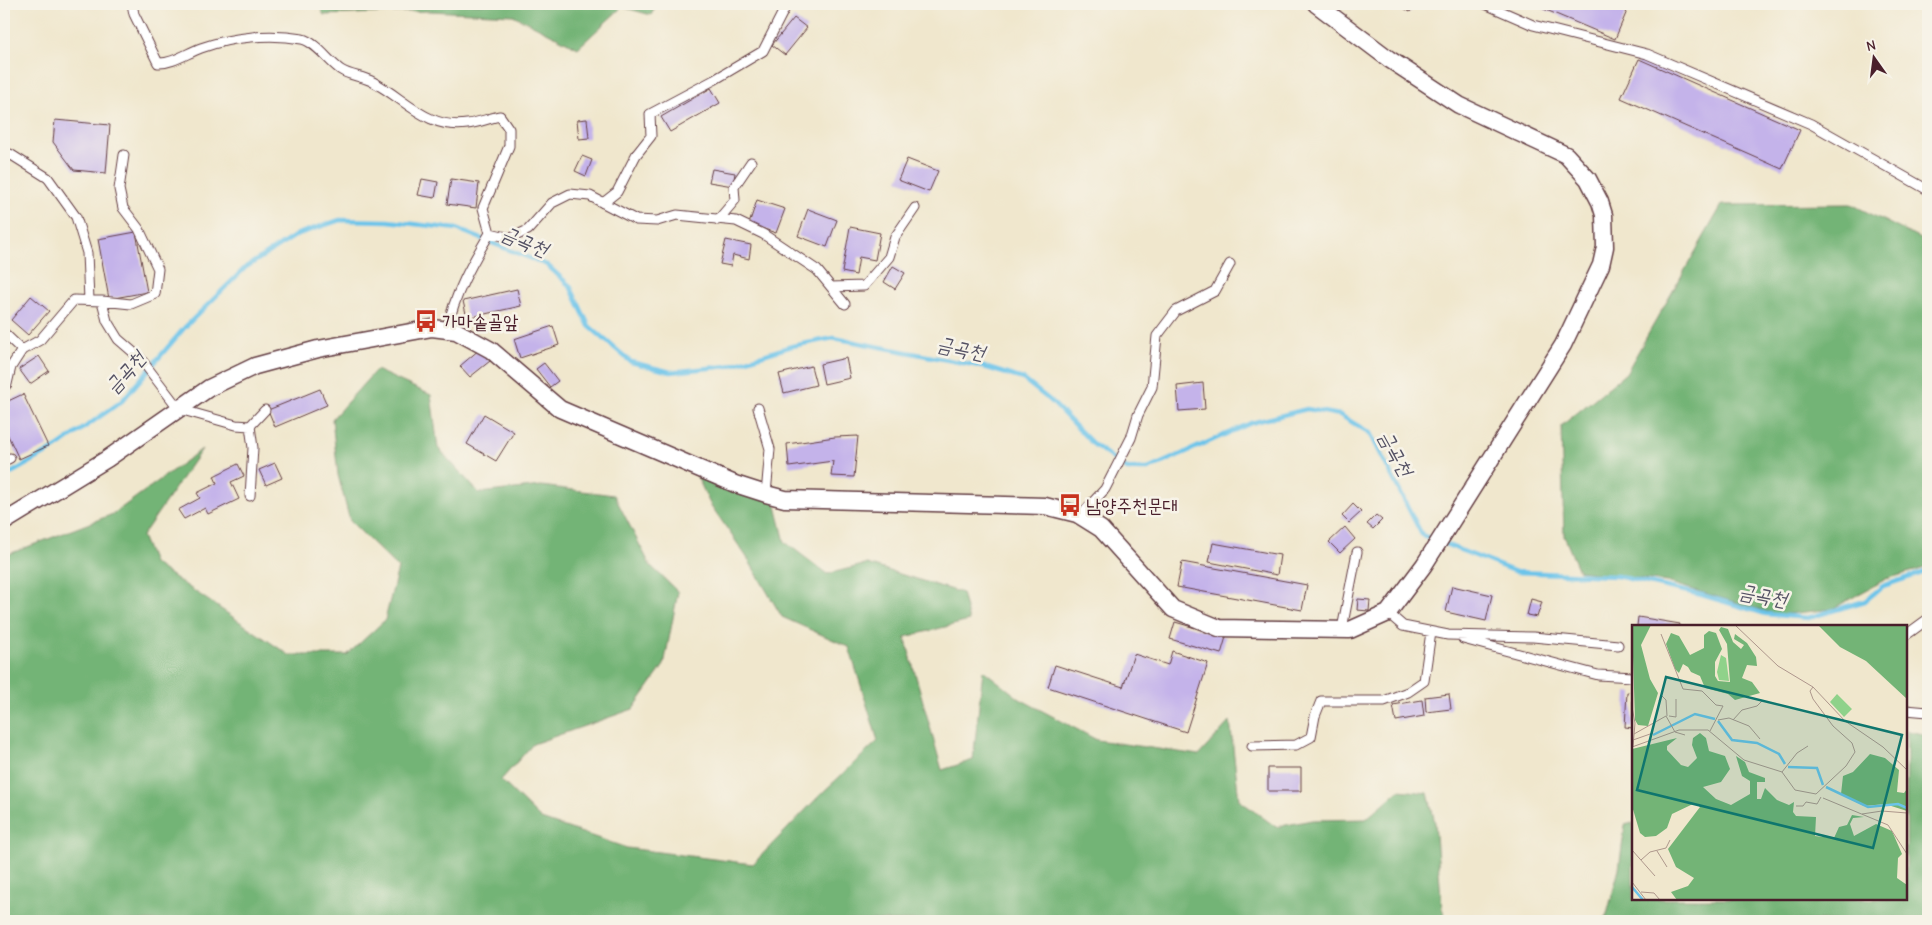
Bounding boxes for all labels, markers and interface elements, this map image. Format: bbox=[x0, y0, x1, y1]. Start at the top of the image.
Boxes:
north arrow bbox=[1850, 32, 1900, 82]
text: N bbox=[1864, 37, 1877, 55]
water label: 금곡천 bbox=[498, 221, 553, 262]
bus stop icon: 가마솥골앞 bbox=[413, 308, 439, 334]
place label: 가마솥골앞 bbox=[442, 311, 518, 333]
water label: 금곡천 bbox=[935, 332, 989, 365]
water label: 금곡천 bbox=[101, 345, 151, 398]
water label: 금곡천 bbox=[1374, 427, 1418, 482]
bus stop icon: 남양주천문대 bbox=[1057, 492, 1083, 518]
place label: 남양주천문대 bbox=[1086, 495, 1178, 517]
water label: 금곡천 bbox=[1737, 580, 1791, 612]
inset map bbox=[1632, 625, 1907, 900]

